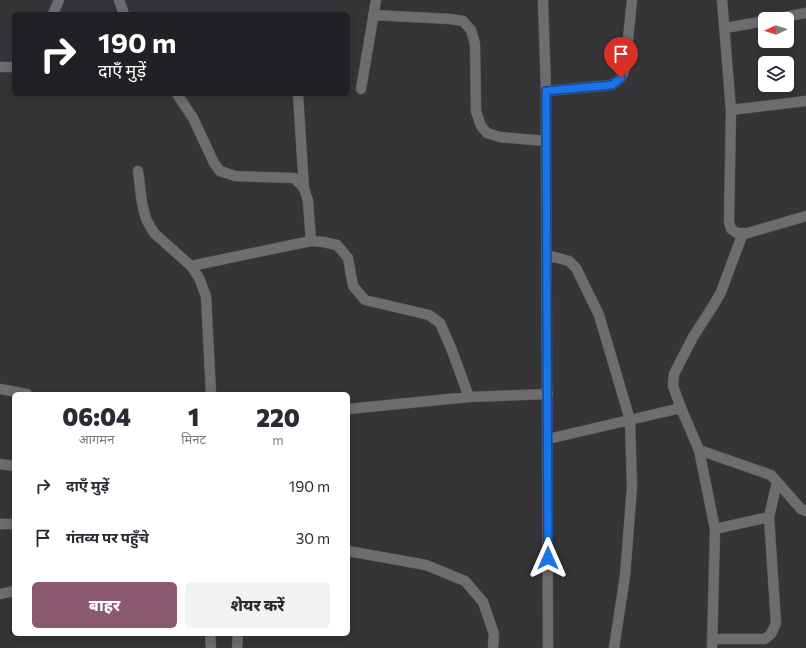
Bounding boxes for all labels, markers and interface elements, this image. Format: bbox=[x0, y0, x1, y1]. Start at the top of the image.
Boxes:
north arrow bbox=[758, 12, 794, 48]
map controls bbox=[758, 12, 794, 92]
text: 190 m bbox=[98, 25, 176, 59]
icon: right bbox=[32, 28, 84, 80]
pin bbox=[604, 37, 638, 78]
icon: arrive bbox=[610, 43, 632, 65]
button: layers bbox=[758, 56, 794, 92]
text: दाएँ मुड़ें bbox=[98, 59, 146, 81]
text: 06:04 bbox=[62, 402, 131, 431]
text: 1 bbox=[188, 402, 199, 431]
text: 220 bbox=[256, 403, 300, 432]
text: आगमन bbox=[79, 431, 114, 447]
text: मिनट bbox=[181, 431, 206, 447]
text: m bbox=[272, 432, 284, 448]
icon: right bbox=[32, 475, 54, 497]
text: दाएँ मुड़ें bbox=[66, 476, 109, 494]
text: 190 m bbox=[289, 477, 330, 495]
icon: arrive bbox=[32, 527, 54, 549]
text: गंतव्य पर पहुँचे bbox=[66, 528, 149, 546]
text: 30 m bbox=[296, 529, 330, 547]
position arrow bbox=[527, 537, 569, 579]
button: बाहर bbox=[32, 582, 177, 628]
button: शेयर करें bbox=[185, 582, 330, 628]

